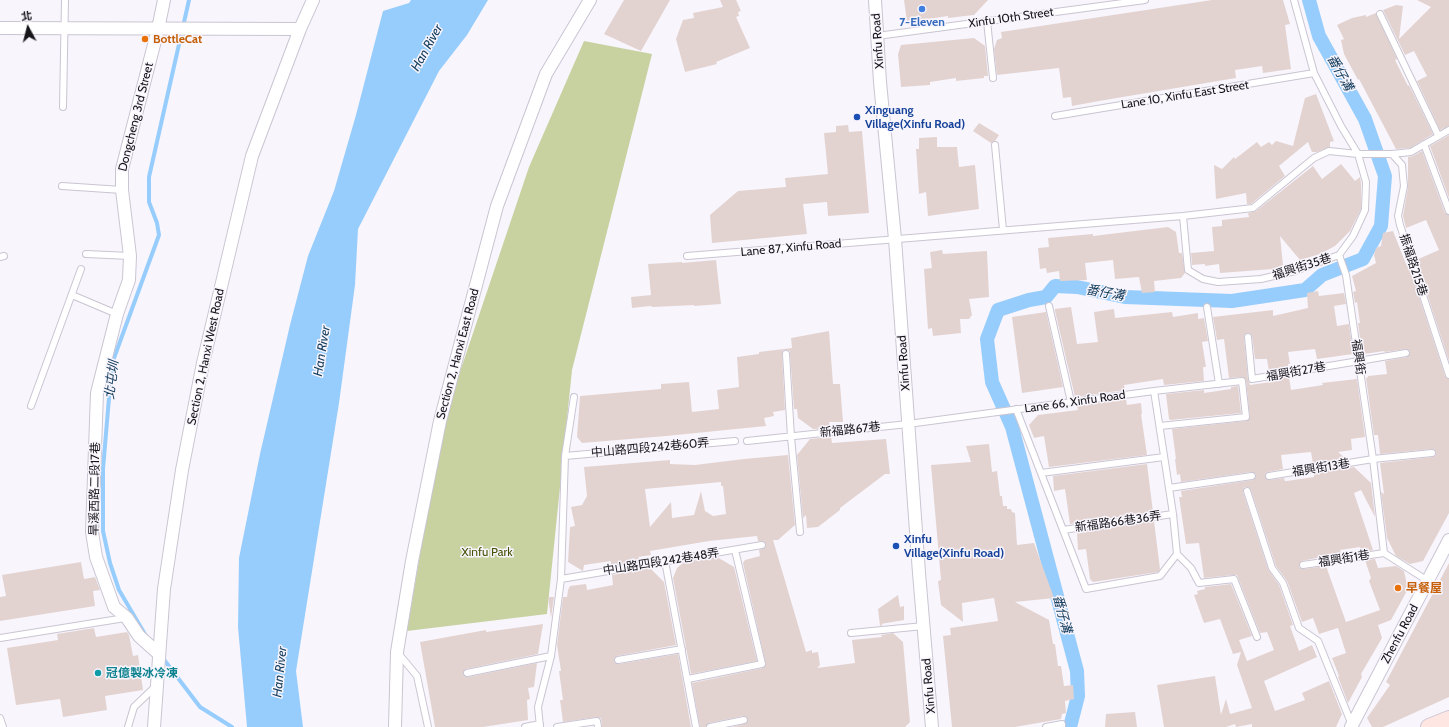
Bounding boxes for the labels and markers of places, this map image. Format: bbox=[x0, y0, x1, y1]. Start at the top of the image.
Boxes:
marker: 7-Eleven bbox=[917, 4, 927, 14]
place label: 7-Eleven bbox=[899, 15, 945, 29]
place label: BottleCat bbox=[153, 32, 202, 46]
marker: BottleCat bbox=[140, 34, 150, 44]
place label: Xinguang Village(Xinfu Road) bbox=[865, 103, 965, 131]
marker: Xinguang Village(Xinfu Road) bbox=[852, 112, 862, 122]
place label: Xinfu Village(Xinfu Road) bbox=[904, 532, 1004, 560]
marker: Xinfu Village(Xinfu Road) bbox=[891, 541, 901, 551]
place label: 早餐屋 bbox=[1406, 581, 1442, 595]
marker: 早餐屋 bbox=[1393, 583, 1403, 593]
place label: 冠億製冰冷凍 bbox=[106, 666, 178, 680]
marker: 冠億製冰冷凍 bbox=[93, 668, 103, 678]

